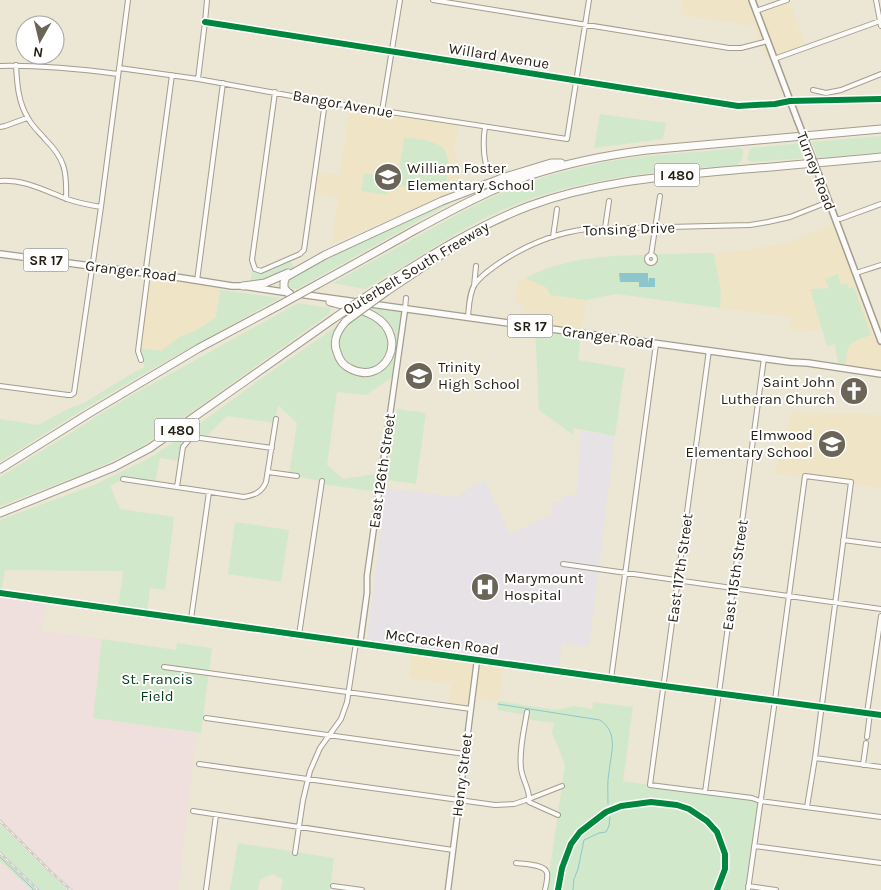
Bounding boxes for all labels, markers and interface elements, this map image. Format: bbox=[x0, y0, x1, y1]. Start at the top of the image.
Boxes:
north arrow bbox=[15, 15, 65, 65]
street label: Willard Avenue bbox=[447, 39, 551, 73]
text: N bbox=[32, 43, 44, 61]
street label: Bangor Avenue bbox=[291, 86, 395, 122]
street label: Turney Road bbox=[793, 129, 839, 213]
place label: William Foster Elementary School bbox=[407, 159, 534, 194]
school or university icon: William Foster Elementary School bbox=[373, 162, 403, 192]
road number: I 480 bbox=[654, 164, 700, 186]
street label: Outerbelt South Freeway bbox=[340, 217, 492, 319]
street label: Tonsing Drive bbox=[583, 218, 675, 240]
road number: SR 17 bbox=[23, 248, 68, 272]
street label: Granger Road bbox=[84, 256, 178, 286]
road number: SR 17 bbox=[508, 314, 552, 338]
street label: Granger Road bbox=[561, 322, 655, 352]
place label: Trinity High School bbox=[438, 358, 520, 393]
school or university icon: Trinity High School bbox=[404, 361, 434, 391]
place label: Saint John Lutheran Church bbox=[721, 373, 835, 408]
church icon: Saint John Lutheran Church bbox=[839, 376, 869, 406]
street label: East 126th Street bbox=[365, 412, 399, 529]
road number: I 480 bbox=[154, 418, 200, 442]
place label: Elmwood Elementary School bbox=[686, 426, 813, 461]
school or university icon: Elmwood Elementary School bbox=[817, 429, 847, 459]
street label: East 117th Street bbox=[663, 512, 697, 624]
street label: East 115th Street bbox=[718, 518, 752, 632]
place label: Marymount Hospital bbox=[504, 569, 584, 604]
hospital icon: Marymount Hospital bbox=[470, 572, 500, 602]
street label: McCracken Road bbox=[384, 625, 500, 659]
park label: St. Francis Field bbox=[121, 670, 193, 705]
street label: Henry Street bbox=[448, 732, 476, 818]

